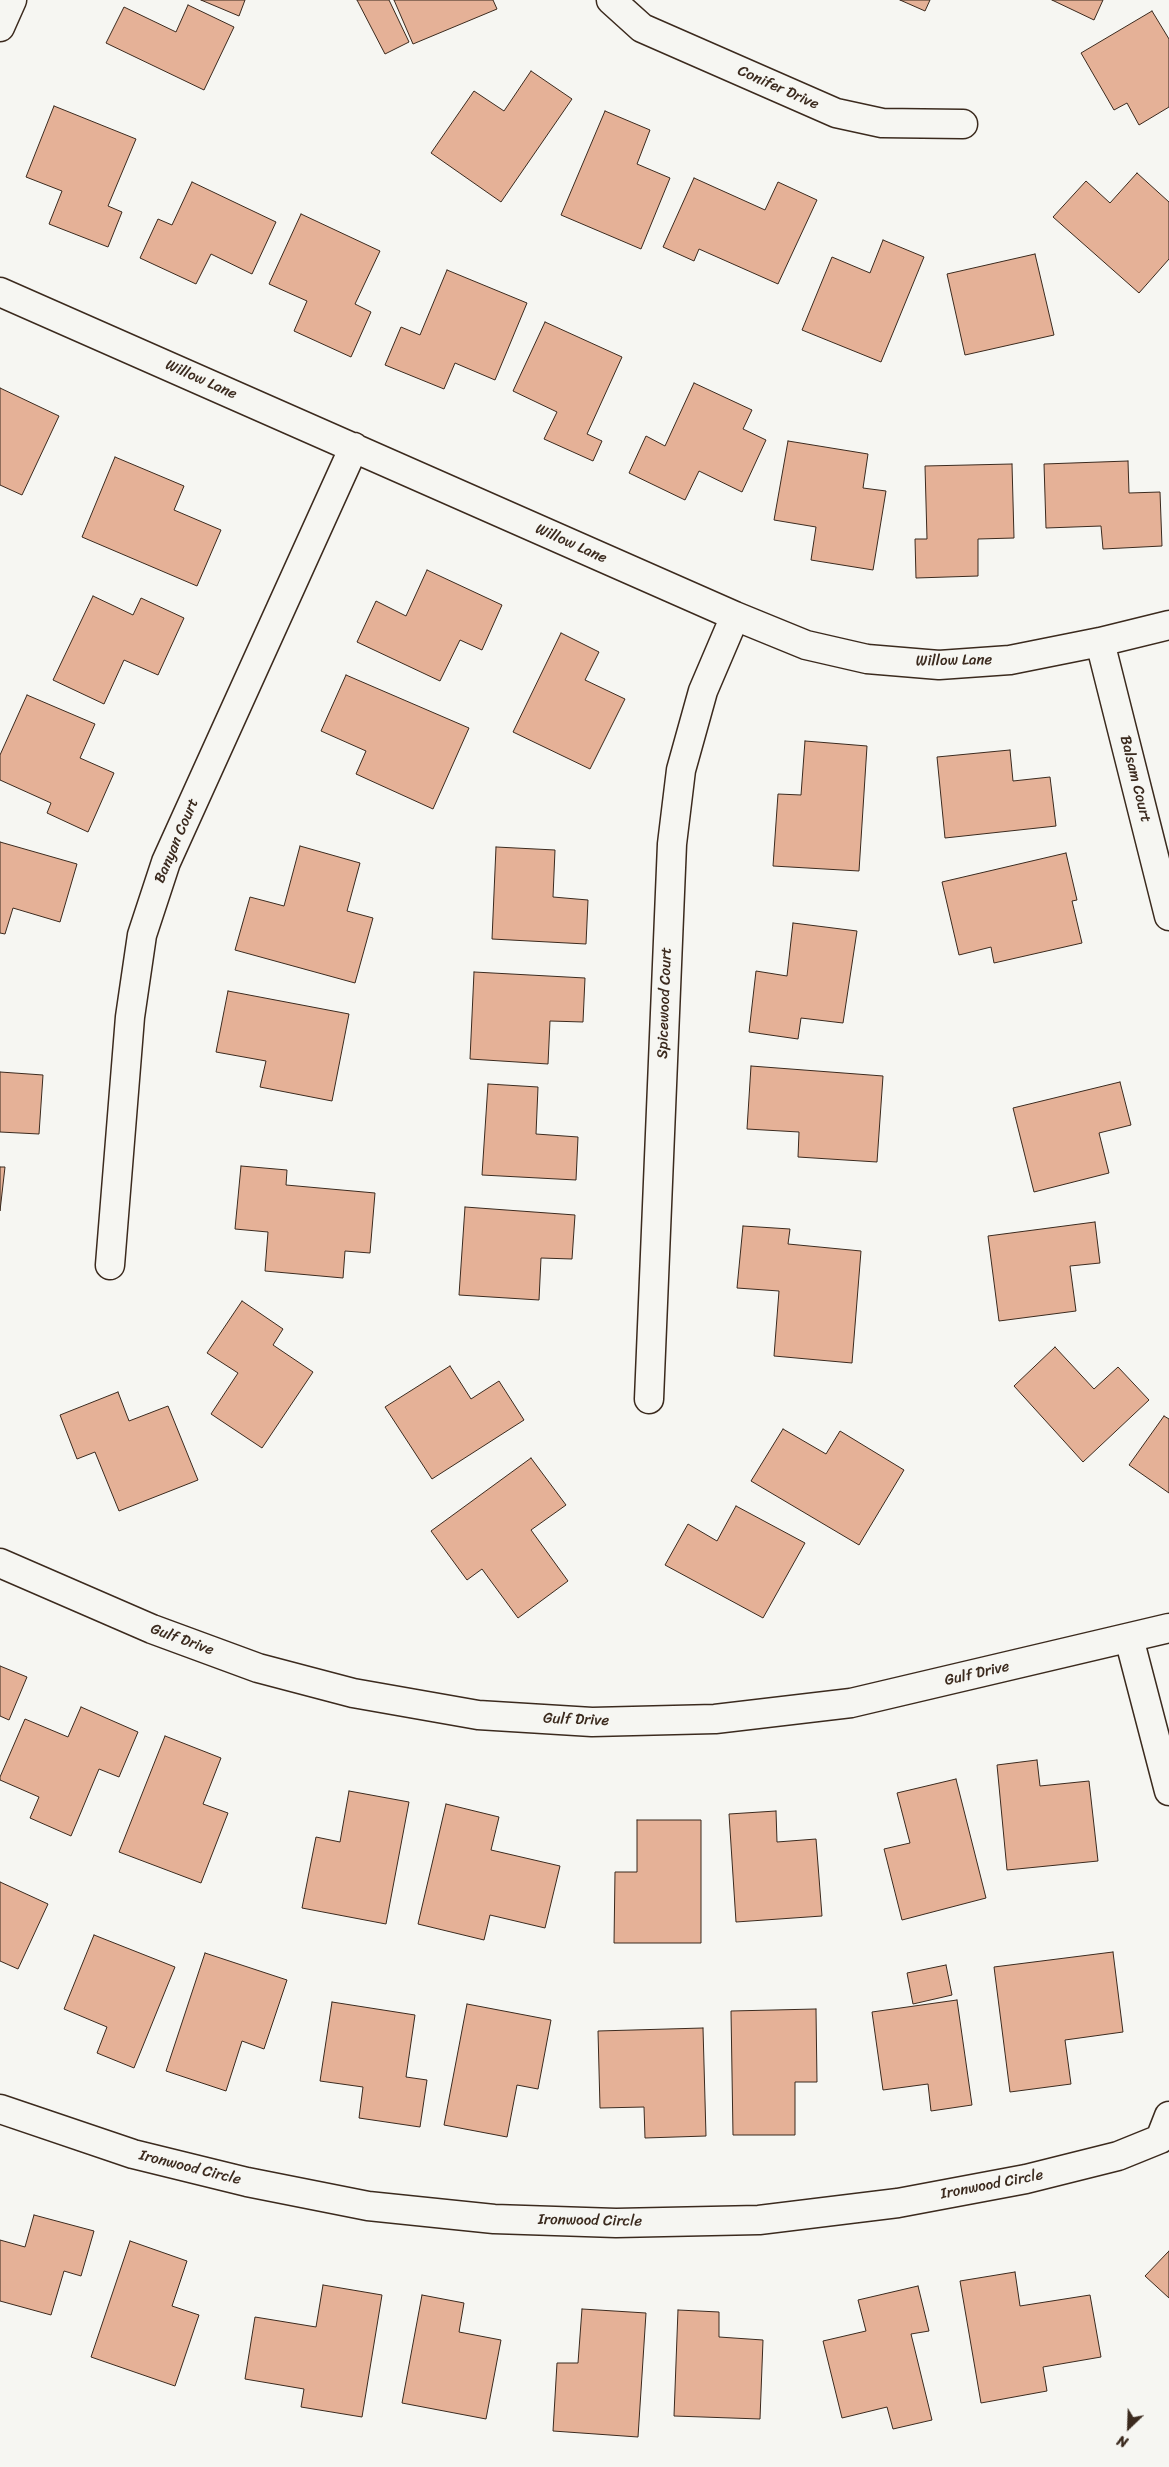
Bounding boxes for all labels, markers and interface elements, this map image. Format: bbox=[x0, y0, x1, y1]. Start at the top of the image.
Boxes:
street label: Conifer Drive bbox=[735, 62, 821, 114]
street label: Willow Lane bbox=[162, 356, 240, 404]
street label: Willow Lane bbox=[532, 520, 610, 568]
street label: Willow Lane bbox=[916, 651, 992, 671]
street label: Balsam Court bbox=[1116, 734, 1154, 824]
street label: Banyan Court bbox=[151, 796, 203, 886]
street label: Spicewood Court bbox=[654, 947, 676, 1059]
street label: Gulf Drive bbox=[148, 1620, 216, 1660]
street label: Gulf Drive bbox=[943, 1658, 1011, 1690]
street label: Gulf Drive bbox=[543, 1710, 609, 1730]
street label: Ironwood Circle bbox=[137, 2147, 243, 2189]
street label: Ironwood Circle bbox=[939, 2166, 1045, 2204]
street label: Ironwood Circle bbox=[538, 2211, 642, 2231]
north arrow bbox=[1104, 2402, 1154, 2452]
text: N bbox=[1113, 2428, 1132, 2455]

